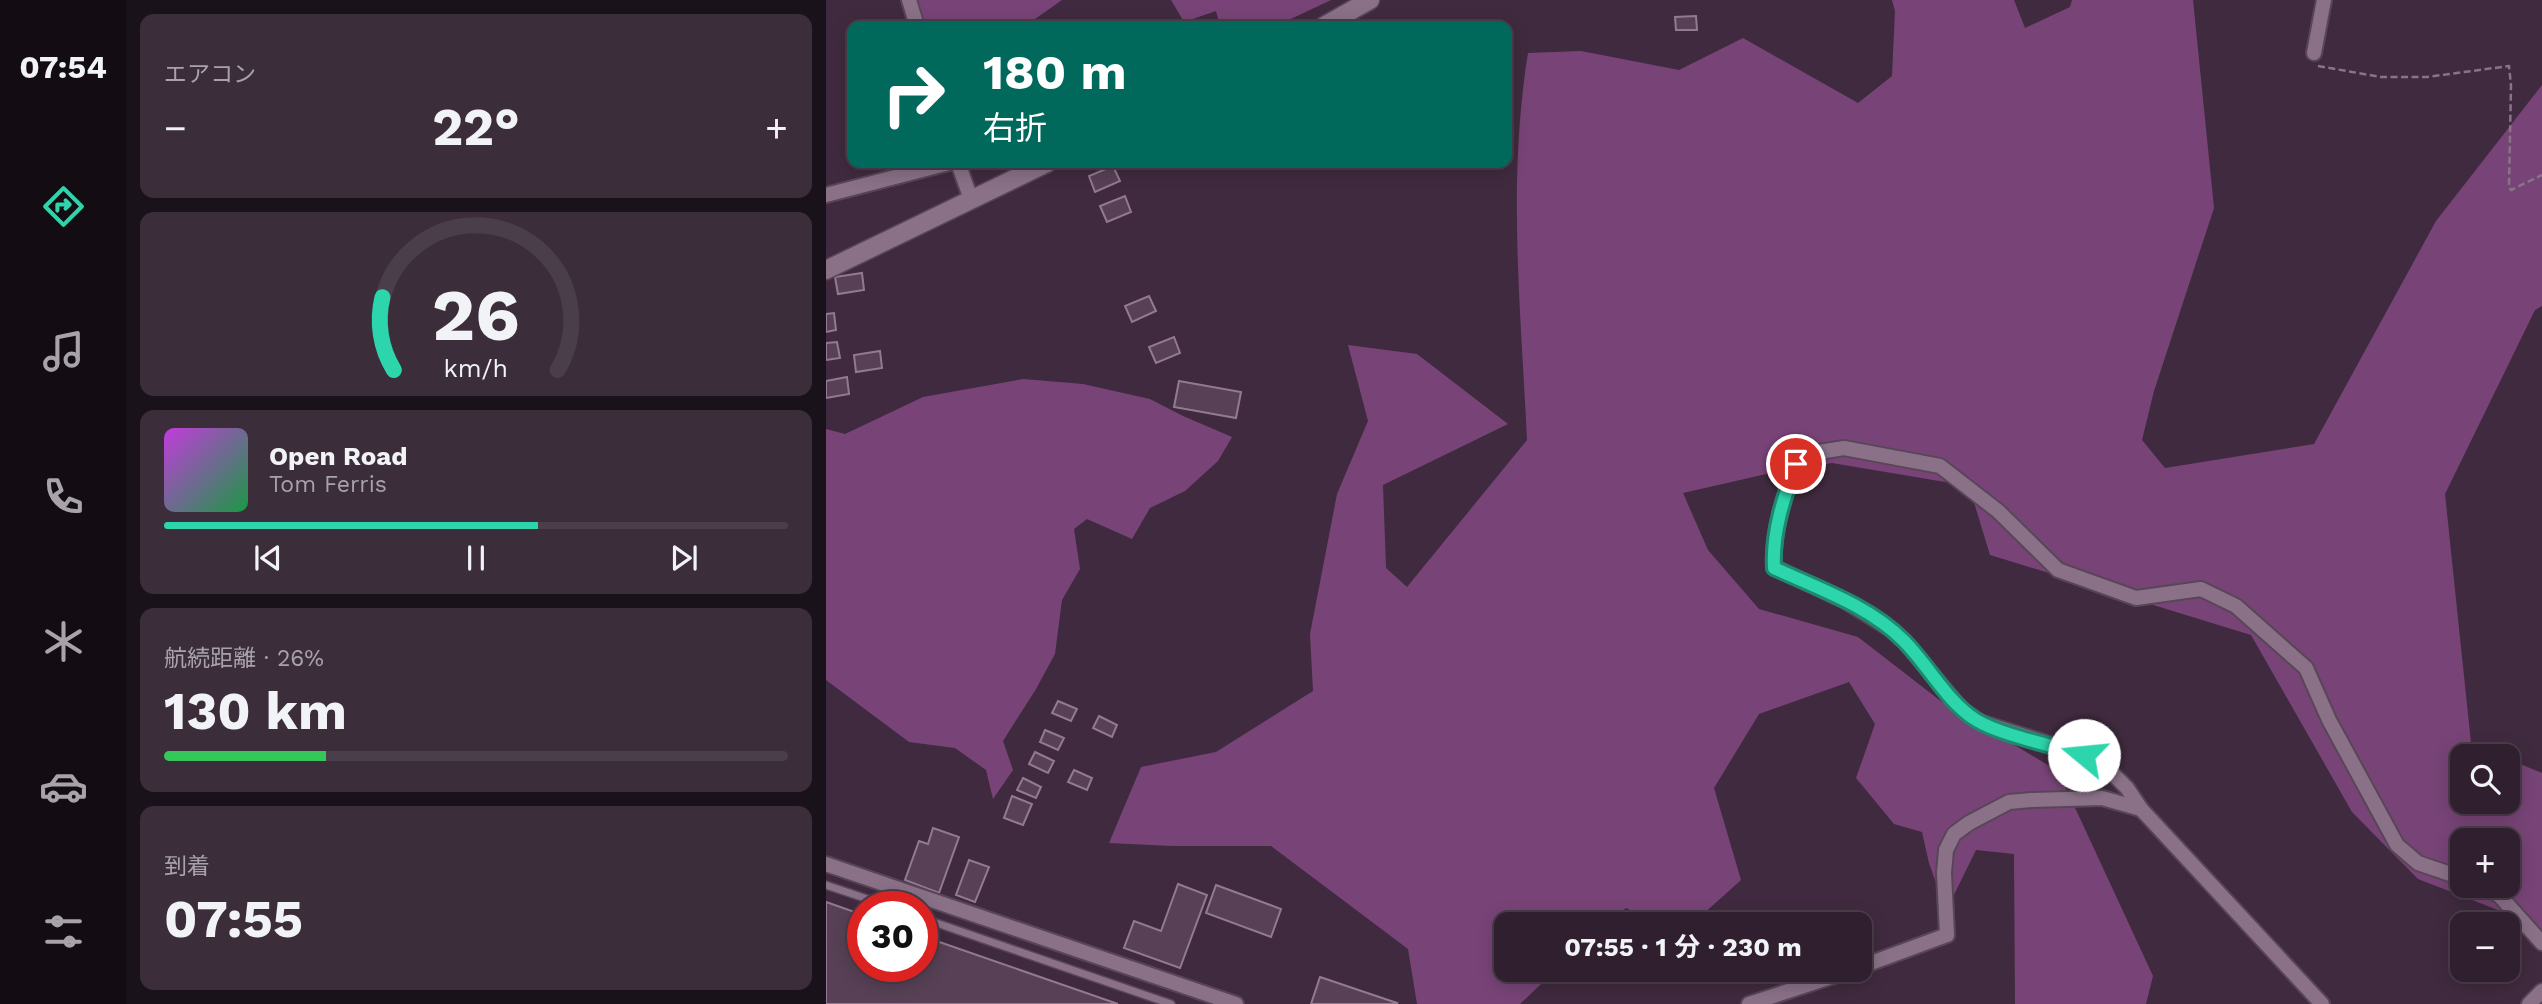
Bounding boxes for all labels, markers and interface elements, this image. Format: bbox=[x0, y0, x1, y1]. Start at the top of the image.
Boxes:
text: 180 m bbox=[983, 43, 1127, 101]
text: 07:54 bbox=[19, 48, 107, 86]
icon: right bbox=[868, 49, 959, 140]
text: エアコン bbox=[164, 61, 256, 88]
text: 22° bbox=[432, 97, 520, 158]
text: − bbox=[164, 106, 187, 150]
text: + bbox=[765, 106, 788, 150]
text: 右折 bbox=[983, 109, 1047, 147]
icon: directions bbox=[39, 182, 88, 231]
text: 26 bbox=[432, 272, 520, 358]
icon: music bbox=[39, 327, 88, 376]
text: km/h bbox=[444, 354, 508, 383]
pin bbox=[1766, 434, 1826, 494]
text: Open Road bbox=[269, 441, 407, 471]
icon: arrive bbox=[1777, 445, 1815, 483]
text: Tom Ferris bbox=[269, 471, 387, 498]
icon: phone bbox=[39, 472, 88, 521]
icon: previous bbox=[249, 539, 287, 577]
icon: pause bbox=[457, 539, 495, 577]
icon: next bbox=[665, 539, 703, 577]
icon: climate bbox=[39, 617, 88, 666]
text: 航続距離 · 26% bbox=[164, 645, 324, 672]
text: 130 km bbox=[164, 681, 347, 742]
position arrow bbox=[2047, 718, 2121, 792]
map controls bbox=[2450, 744, 2520, 982]
button: search bbox=[2450, 744, 2520, 814]
icon: car bbox=[39, 762, 88, 811]
button: + bbox=[2450, 828, 2520, 898]
text: 到着 bbox=[164, 853, 210, 880]
text: 07:55 bbox=[164, 889, 303, 950]
speed limit sign: 30 bbox=[847, 891, 938, 982]
icon: filters bbox=[39, 907, 88, 956]
button: − bbox=[2450, 912, 2520, 982]
text: 07:55 · 1 分 · 230 m bbox=[1564, 932, 1802, 962]

